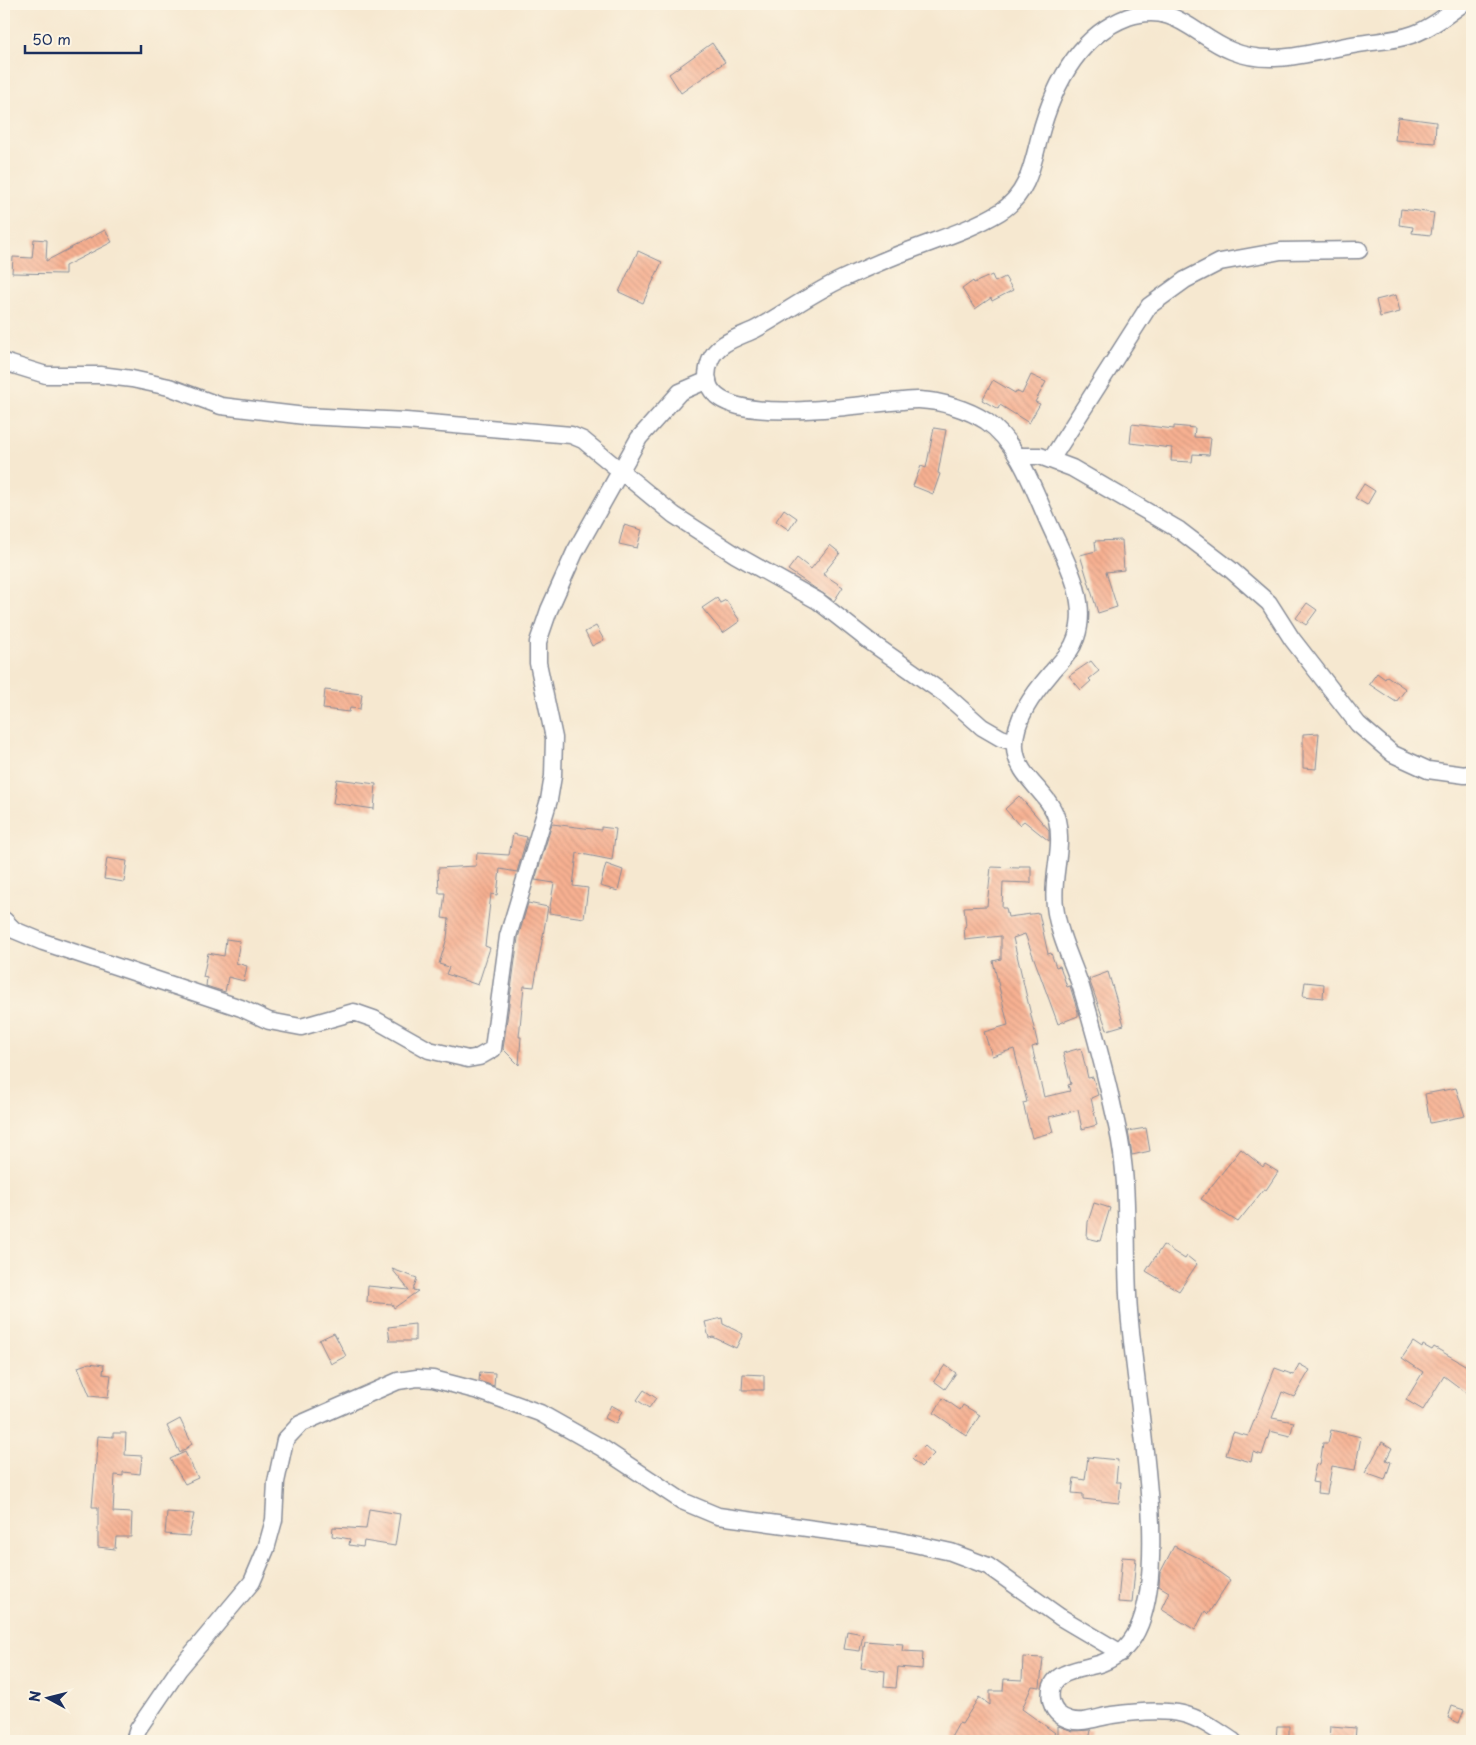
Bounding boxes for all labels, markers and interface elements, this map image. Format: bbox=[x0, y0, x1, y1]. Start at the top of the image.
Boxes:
scale bar bbox=[25, 22, 141, 54]
text: 50 m bbox=[32, 27, 71, 50]
north arrow bbox=[22, 1672, 72, 1722]
text: N bbox=[24, 1690, 46, 1703]

